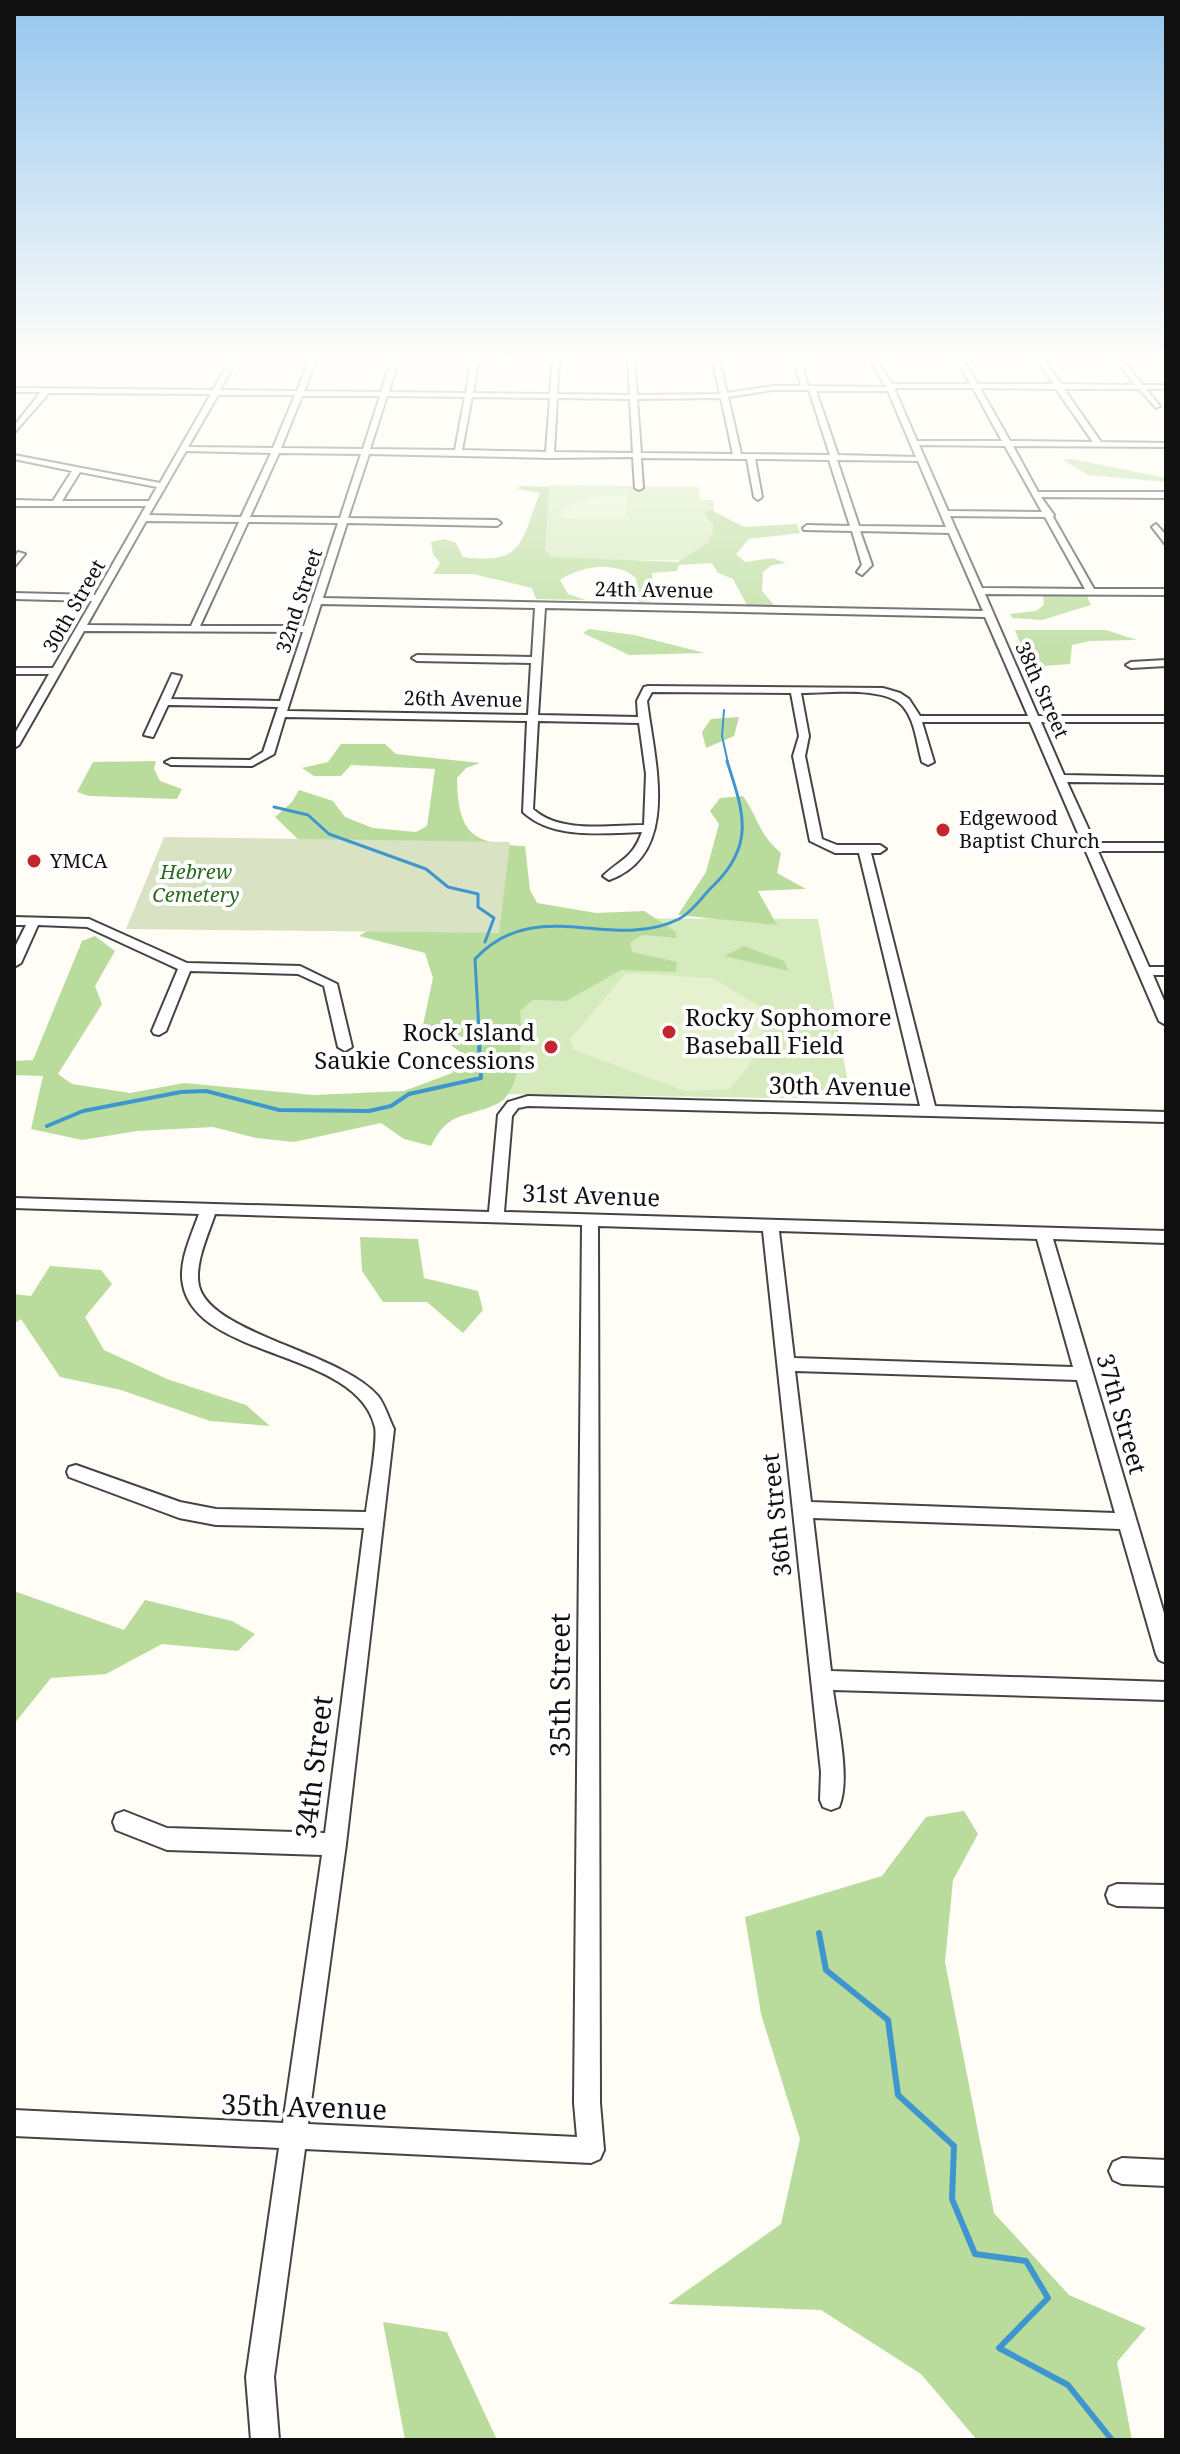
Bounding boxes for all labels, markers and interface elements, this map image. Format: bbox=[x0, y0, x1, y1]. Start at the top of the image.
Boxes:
street label: 32nd Street bbox=[269, 545, 328, 657]
street label: 30th Street bbox=[36, 554, 111, 657]
street label: 24th Avenue bbox=[594, 575, 714, 604]
street label: 38th Street bbox=[1009, 637, 1076, 742]
street label: 26th Avenue bbox=[403, 684, 523, 713]
place label: Edgewood Baptist Church bbox=[959, 804, 1100, 854]
marker: Edgewood Baptist Church bbox=[934, 821, 952, 839]
place label: YMCA bbox=[49, 847, 109, 874]
marker: YMCA bbox=[25, 852, 43, 870]
park label: Hebrew Cemetery bbox=[152, 858, 240, 908]
place label: Rocky Sophomore Baseball Field bbox=[685, 1000, 892, 1061]
place label: Rock Island Saukie Concessions bbox=[314, 1015, 535, 1076]
marker: Rocky Sophomore Baseball Field bbox=[660, 1023, 678, 1041]
marker: Rock Island Saukie Concessions bbox=[542, 1038, 560, 1056]
street label: 30th Avenue bbox=[768, 1068, 912, 1103]
street label: 31st Avenue bbox=[521, 1176, 661, 1213]
street label: 37th Street bbox=[1090, 1350, 1155, 1478]
street label: 36th Street bbox=[753, 1452, 798, 1578]
street label: 35th Street bbox=[540, 1613, 578, 1757]
street label: 34th Street bbox=[285, 1693, 341, 1841]
street label: 35th Avenue bbox=[220, 2084, 388, 2128]

